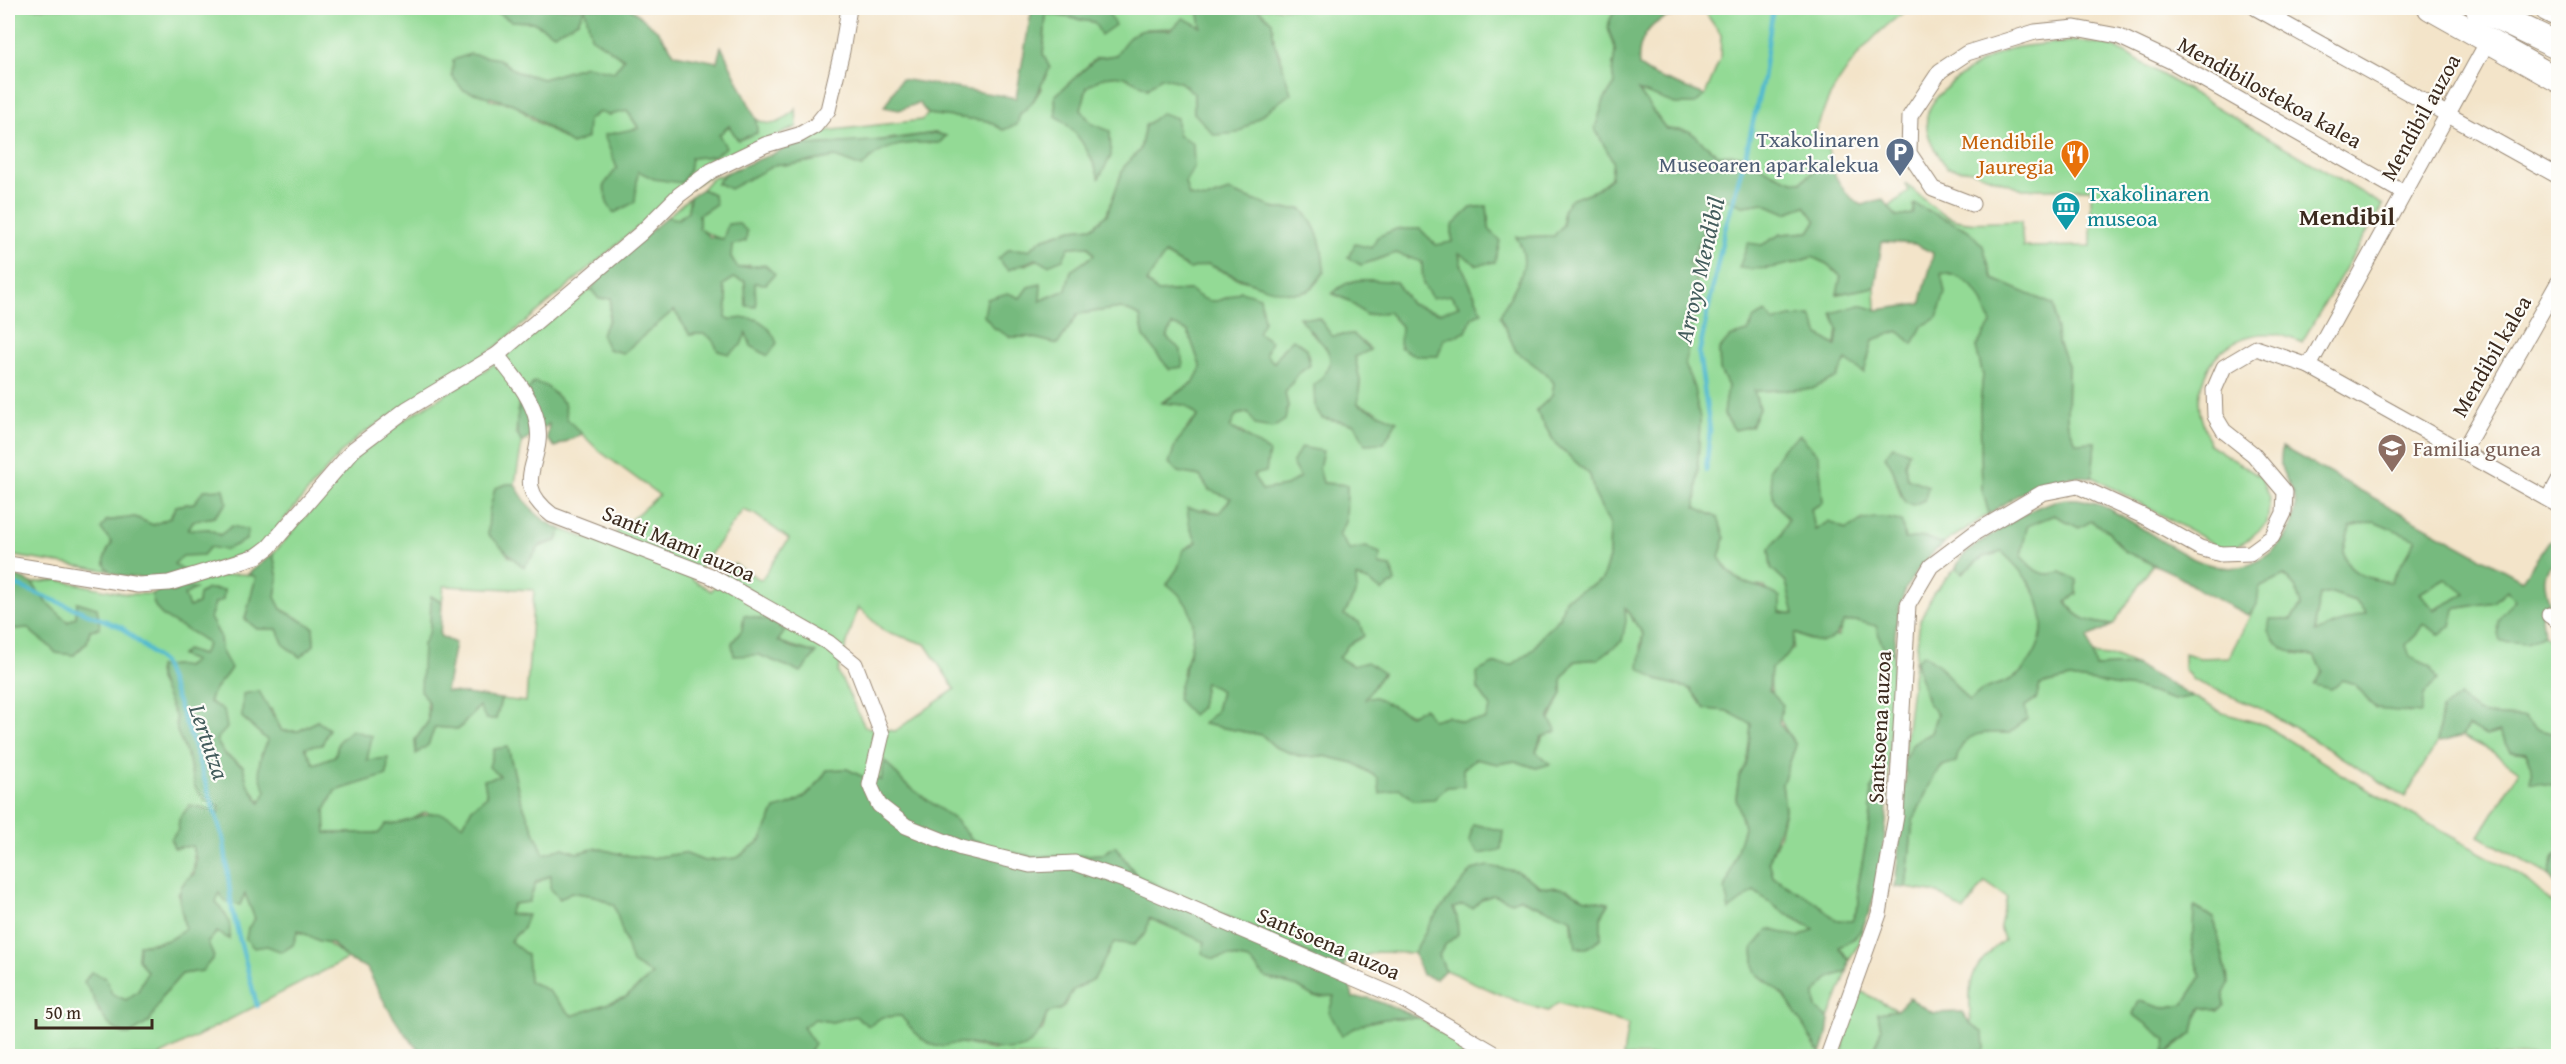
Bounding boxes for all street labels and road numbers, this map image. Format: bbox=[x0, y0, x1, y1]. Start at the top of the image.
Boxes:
street label: Mendibilostekoa kalea bbox=[2172, 28, 2368, 156]
street label: Mendibil auzoa bbox=[2372, 47, 2468, 186]
street label: Mendibil kalea bbox=[2443, 289, 2539, 423]
street label: Santi Mami auzoa bbox=[598, 496, 761, 590]
street label: Santsoena auzoa bbox=[1859, 649, 1899, 804]
street label: Santsoena auzoa bbox=[1252, 898, 1406, 988]

